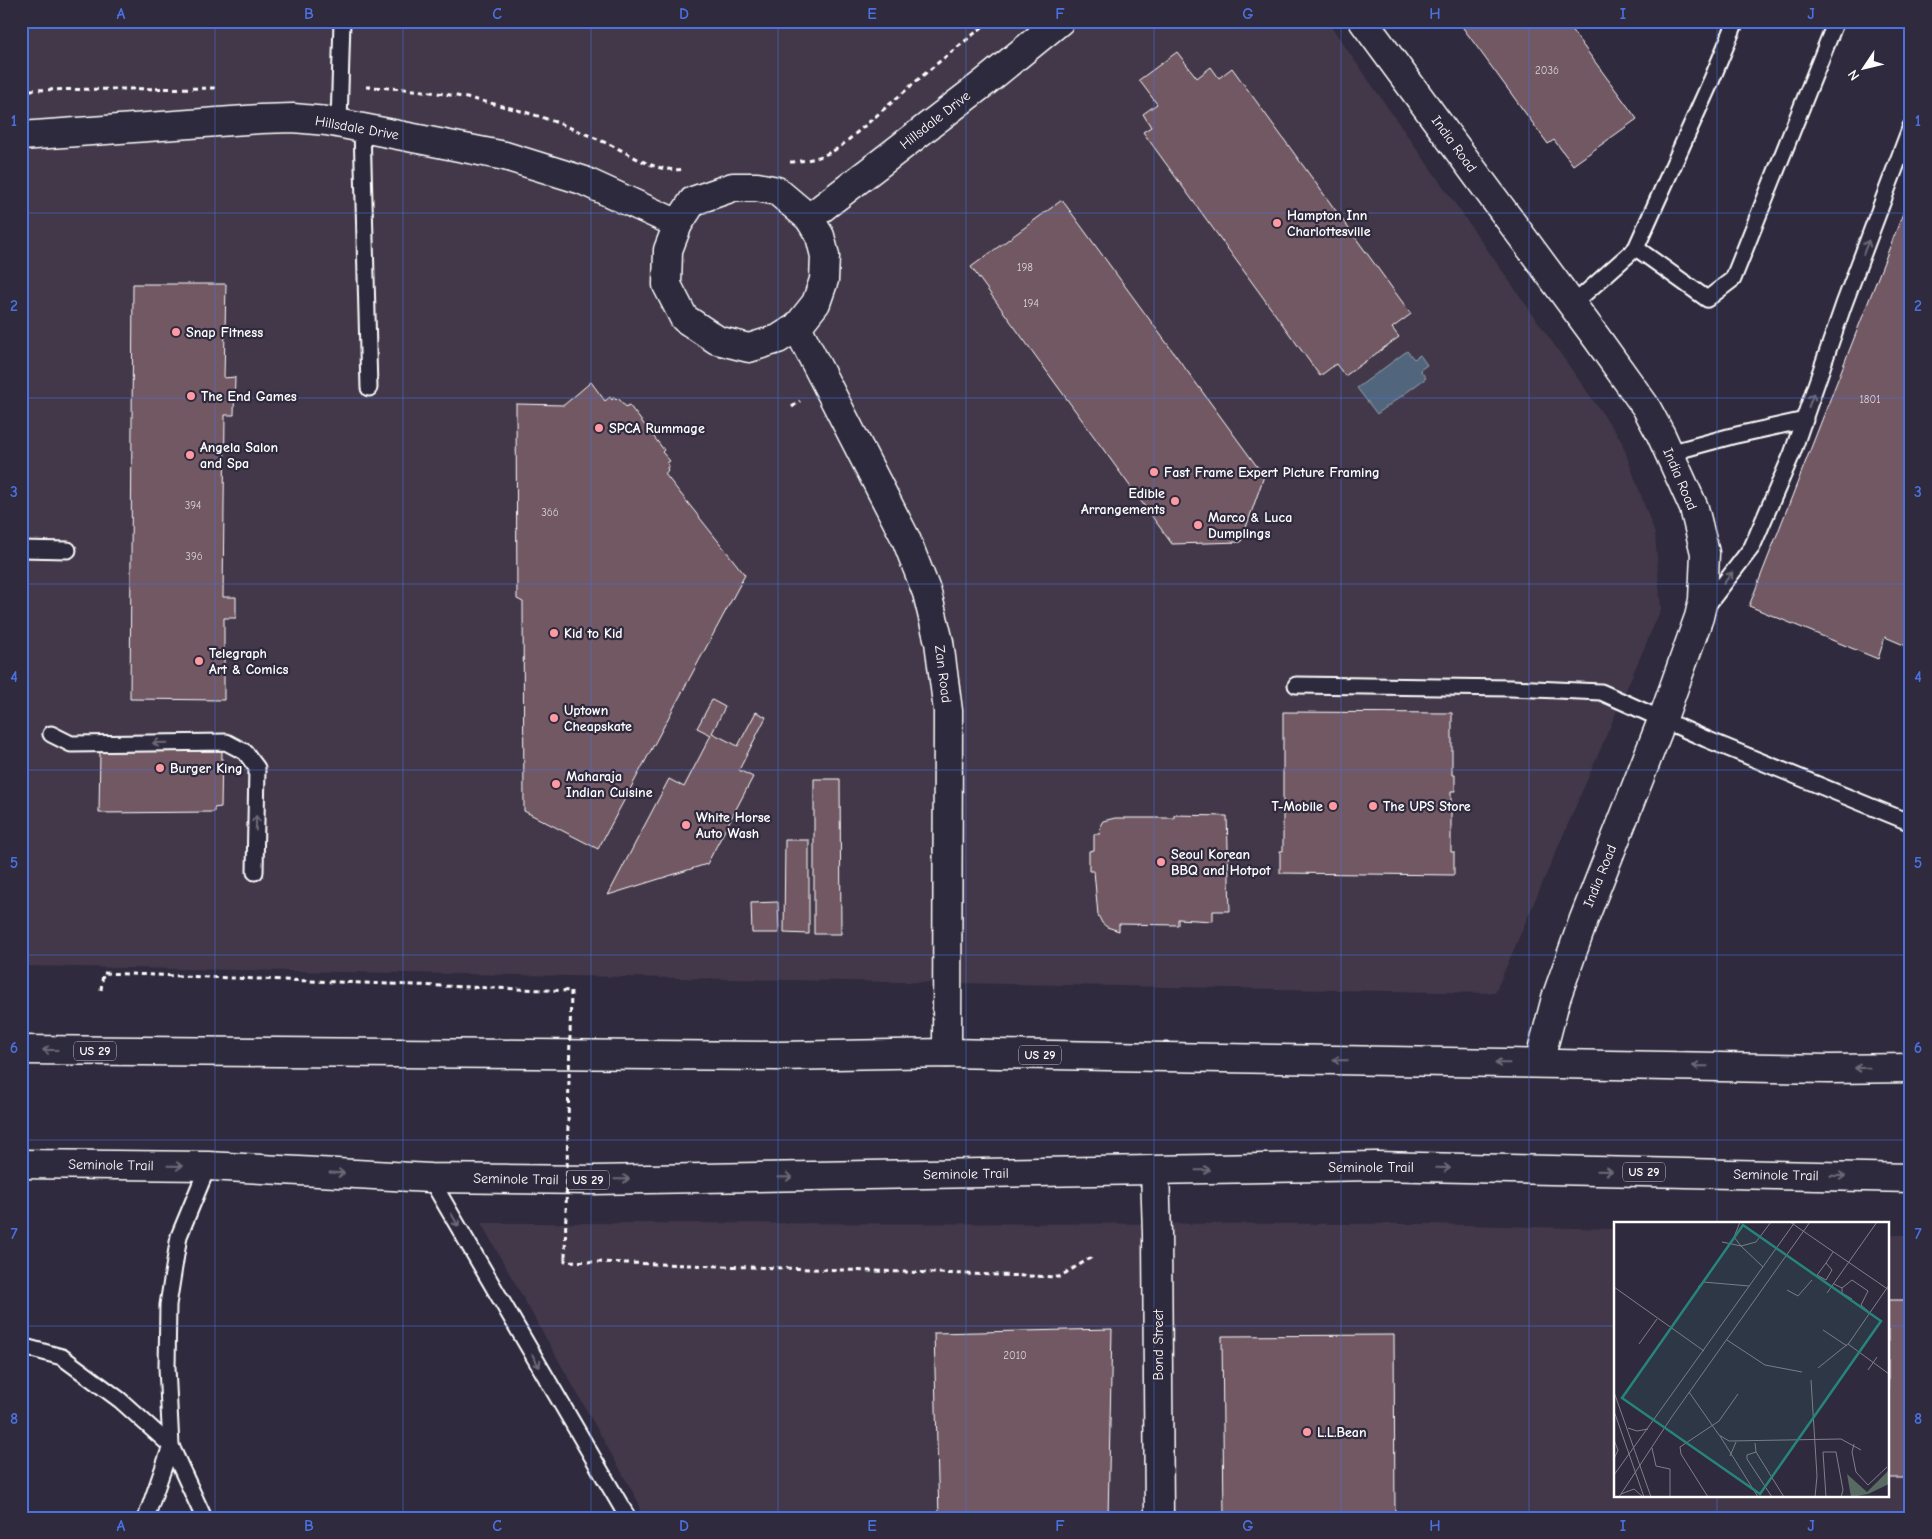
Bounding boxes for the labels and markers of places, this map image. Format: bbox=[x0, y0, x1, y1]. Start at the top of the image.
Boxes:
place label: Hampton Inn Charlottesville bbox=[1287, 207, 1371, 240]
marker: Hampton Inn Charlottesville bbox=[1271, 217, 1283, 229]
place label: Snap Fitness bbox=[186, 324, 263, 341]
marker: Snap Fitness bbox=[170, 326, 182, 338]
place label: The End Games bbox=[201, 388, 297, 405]
marker: The End Games bbox=[185, 390, 197, 402]
place label: SPCA Rummage bbox=[609, 420, 705, 437]
marker: SPCA Rummage bbox=[593, 422, 605, 434]
place label: Angela Salon and Spa bbox=[200, 439, 278, 472]
marker: Angela Salon and Spa bbox=[184, 449, 196, 461]
place label: Fast Frame Expert Picture Framing bbox=[1164, 464, 1380, 481]
marker: Fast Frame Expert Picture Framing bbox=[1148, 466, 1160, 478]
place label: Edible Arrangements bbox=[1081, 485, 1165, 518]
marker: Edible Arrangements bbox=[1169, 495, 1181, 507]
place label: Marco & Luca Dumplings bbox=[1208, 509, 1292, 542]
marker: Marco & Luca Dumplings bbox=[1192, 519, 1204, 531]
place label: Kid to Kid bbox=[564, 625, 623, 642]
marker: Kid to Kid bbox=[548, 627, 560, 639]
place label: Telegraph Art & Comics bbox=[209, 645, 288, 678]
marker: Telegraph Art & Comics bbox=[193, 655, 205, 667]
place label: Uptown Cheapskate bbox=[564, 702, 632, 735]
marker: Uptown Cheapskate bbox=[548, 712, 560, 724]
place label: Burger King bbox=[170, 760, 243, 777]
marker: Burger King bbox=[154, 762, 166, 774]
place label: Maharaja Indian Cuisine bbox=[566, 768, 653, 801]
marker: Maharaja Indian Cuisine bbox=[550, 778, 562, 790]
place label: T-Mobile bbox=[1271, 798, 1323, 815]
place label: The UPS Store bbox=[1383, 798, 1471, 815]
marker: T-Mobile bbox=[1327, 800, 1339, 812]
marker: The UPS Store bbox=[1367, 800, 1379, 812]
place label: White Horse Auto Wash bbox=[696, 809, 771, 842]
marker: White Horse Auto Wash bbox=[680, 819, 692, 831]
place label: Seoul Korean BBQ and Hotpot bbox=[1171, 846, 1271, 879]
marker: Seoul Korean BBQ and Hotpot bbox=[1155, 856, 1167, 868]
place label: L.L.Bean bbox=[1317, 1424, 1367, 1441]
marker: L.L.Bean bbox=[1301, 1426, 1313, 1438]

